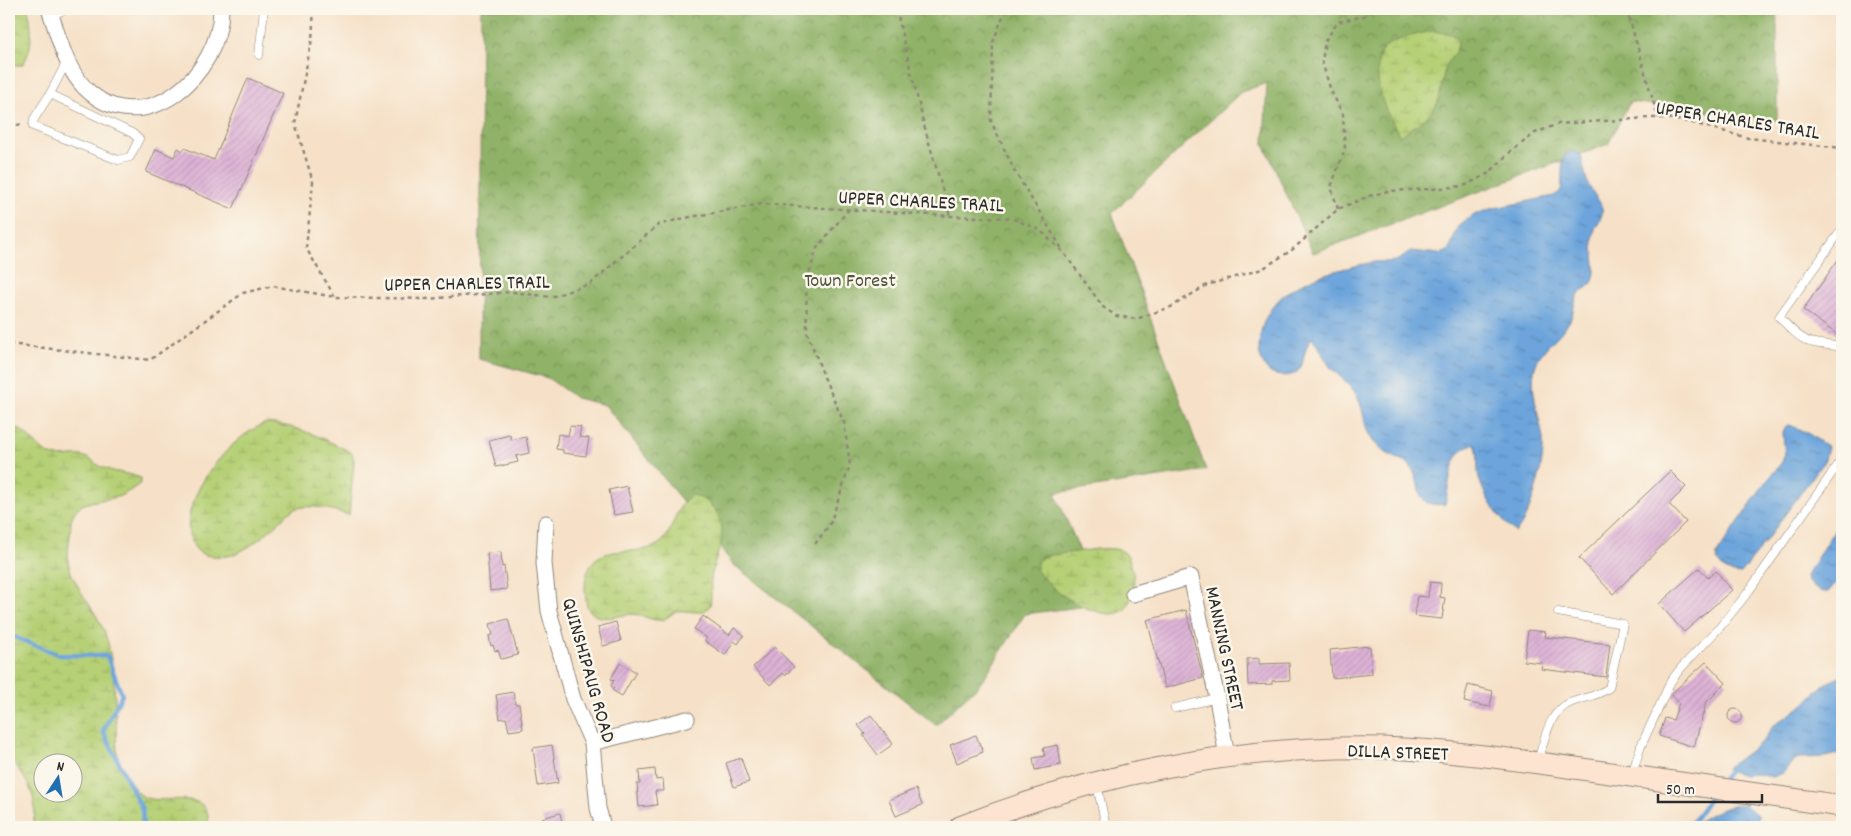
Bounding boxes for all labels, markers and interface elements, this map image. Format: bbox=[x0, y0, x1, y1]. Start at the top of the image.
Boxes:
street label: UPPER CHARLES TRAIL bbox=[1654, 95, 1822, 149]
street label: UPPER CHARLES TRAIL bbox=[837, 185, 1004, 221]
park label: Town Forest bbox=[804, 268, 896, 296]
street label: UPPER CHARLES TRAIL bbox=[384, 270, 550, 300]
street label: MANNING STREET bbox=[1196, 584, 1250, 713]
street label: QUINSHIPAUG ROAD bbox=[553, 595, 621, 747]
street label: DILLA STREET bbox=[1347, 738, 1449, 770]
north arrow bbox=[32, 754, 82, 804]
text: N bbox=[55, 757, 66, 778]
scale bar bbox=[1658, 771, 1762, 803]
text: 50 m bbox=[1666, 780, 1695, 802]

